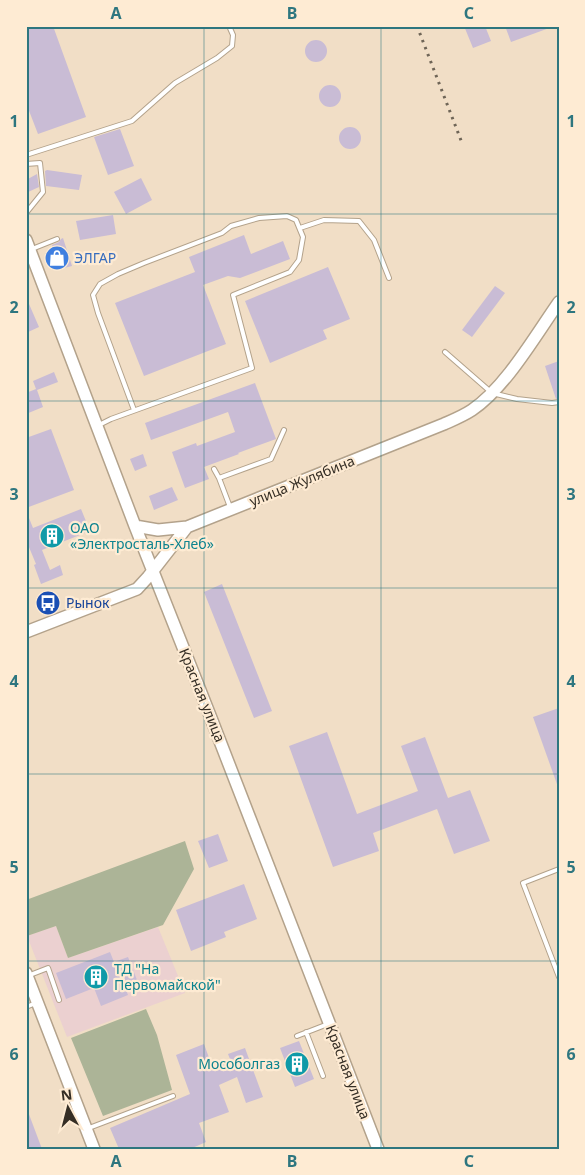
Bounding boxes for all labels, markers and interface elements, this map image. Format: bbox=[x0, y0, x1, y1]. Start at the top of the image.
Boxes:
text: A bbox=[110, 2, 122, 24]
text: B bbox=[287, 2, 297, 24]
text: C bbox=[464, 2, 474, 24]
text: 1 bbox=[9, 110, 19, 132]
text: 1 bbox=[566, 110, 576, 132]
shop icon: ЭЛГАР bbox=[44, 245, 70, 271]
place label: ЭЛГАР bbox=[74, 248, 116, 267]
text: 2 bbox=[9, 296, 19, 318]
text: 2 bbox=[566, 296, 576, 318]
street label: улица Жулябина bbox=[246, 451, 357, 510]
text: 3 bbox=[9, 483, 19, 505]
text: 3 bbox=[566, 483, 576, 505]
place label: ОАО «Электросталь-Хлеб» bbox=[70, 518, 214, 553]
building icon: ОАО «Электросталь-Хлеб» bbox=[39, 523, 65, 549]
bus stop icon: Рынок bbox=[35, 590, 61, 616]
place label: Рынок bbox=[66, 593, 110, 612]
street label: Красная улица bbox=[175, 645, 230, 745]
text: 4 bbox=[9, 670, 19, 692]
text: 4 bbox=[566, 670, 576, 692]
text: 5 bbox=[9, 856, 19, 878]
text: 5 bbox=[566, 856, 576, 878]
place label: ТД "На Первомайской" bbox=[114, 959, 221, 994]
building icon: ТД "На Первомайской" bbox=[83, 964, 109, 990]
street label: Красная улица bbox=[322, 1022, 375, 1122]
text: 6 bbox=[9, 1043, 19, 1065]
text: 6 bbox=[566, 1043, 576, 1065]
building icon: Мособолгаз bbox=[284, 1051, 310, 1077]
place label: Мособолгаз bbox=[198, 1054, 280, 1073]
north arrow bbox=[42, 1082, 92, 1132]
text: N bbox=[60, 1084, 73, 1105]
text: A bbox=[110, 1150, 122, 1172]
text: B bbox=[287, 1150, 297, 1172]
text: C bbox=[464, 1150, 474, 1172]

